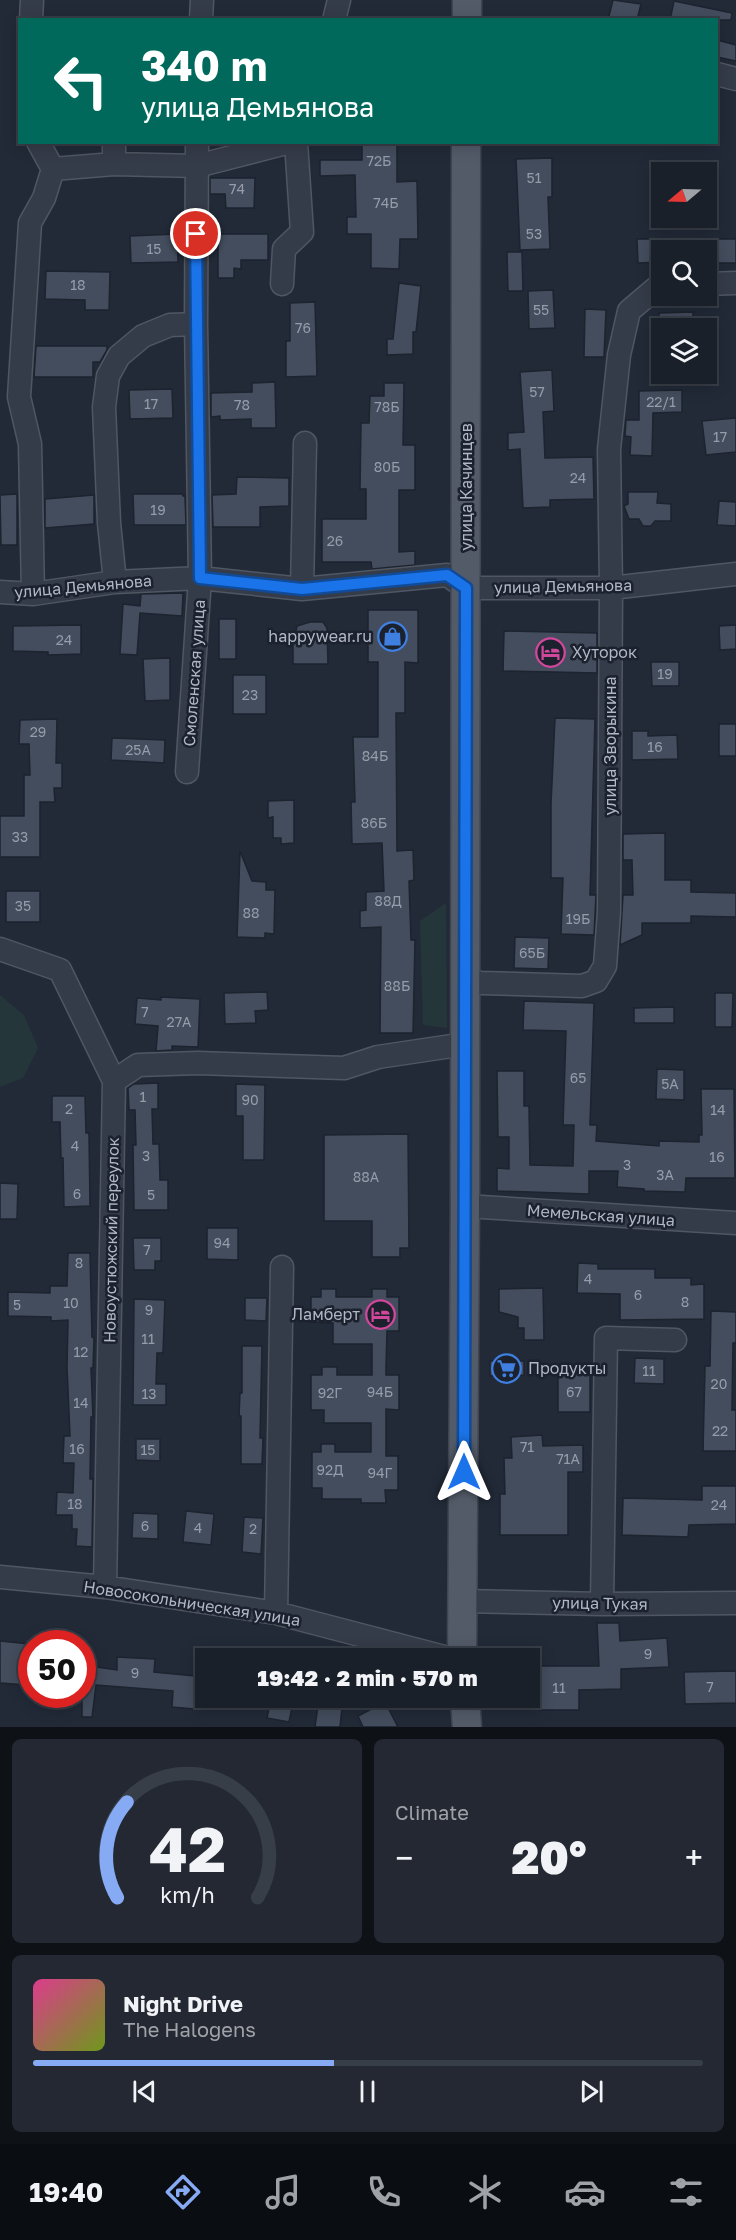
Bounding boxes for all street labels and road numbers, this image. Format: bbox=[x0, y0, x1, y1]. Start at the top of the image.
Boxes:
street label: улица Качинцев bbox=[456, 423, 476, 551]
street label: улица Демьянова bbox=[13, 570, 153, 602]
street label: улица Демьянова bbox=[494, 575, 632, 597]
street label: Смоленская улица bbox=[179, 599, 209, 747]
street label: улица Зворыкина bbox=[600, 676, 620, 816]
street label: Новоустюжский переулок bbox=[99, 1137, 123, 1343]
street label: Мемельская улица bbox=[526, 1200, 676, 1230]
street label: Новосокольническая улица bbox=[82, 1576, 302, 1630]
street label: улица Тукая bbox=[552, 1592, 648, 1614]

